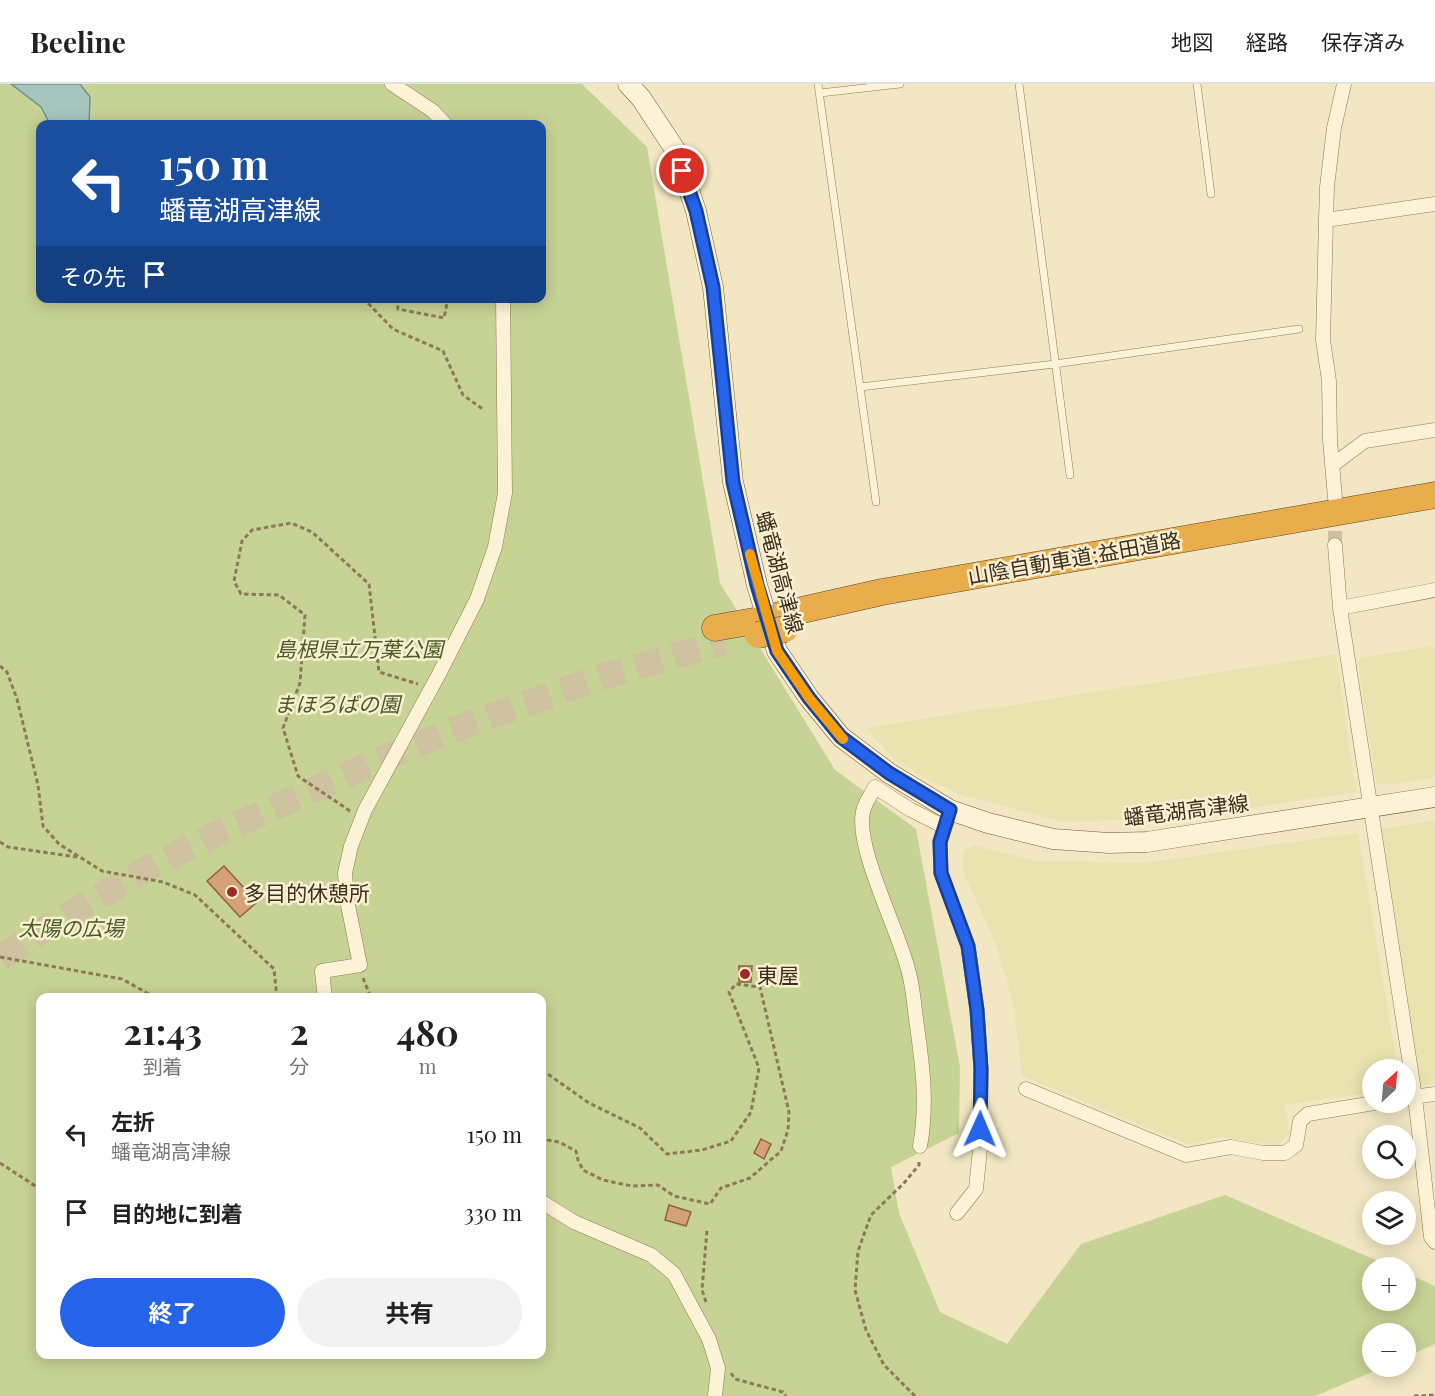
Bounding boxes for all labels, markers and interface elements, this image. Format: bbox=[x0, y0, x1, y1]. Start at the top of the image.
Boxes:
text: Beeline bbox=[30, 23, 126, 60]
text: 地図 bbox=[1171, 27, 1213, 55]
text: 経路 bbox=[1246, 27, 1288, 55]
text: 保存済み bbox=[1321, 27, 1405, 55]
text: 150 m bbox=[159, 135, 269, 191]
icon: left bbox=[60, 144, 138, 222]
pin bbox=[656, 145, 707, 196]
icon: arrive bbox=[665, 154, 698, 187]
text: 蟠竜湖高津線 bbox=[159, 191, 321, 227]
icon: arrive bbox=[138, 258, 171, 291]
text: その先 bbox=[60, 261, 126, 291]
street label: 蟠竜湖高津線 bbox=[751, 508, 811, 636]
street label: 山陰自動車道;益田道路 bbox=[965, 524, 1183, 590]
park label: 島根県立万葉公園 bbox=[275, 634, 446, 662]
park label: まほろばの園 bbox=[274, 689, 403, 717]
street label: 蟠竜湖高津線 bbox=[1122, 787, 1250, 831]
place label: 多目的休憩所 bbox=[244, 878, 370, 906]
marker: 多目的休憩所 bbox=[225, 885, 239, 899]
park label: 太陽の広場 bbox=[19, 913, 125, 941]
place label: 東屋 bbox=[757, 960, 799, 988]
marker: 東屋 bbox=[738, 967, 752, 981]
text: 21:43 bbox=[123, 1006, 202, 1054]
text: 2 bbox=[290, 1006, 309, 1054]
text: 480 bbox=[396, 1007, 459, 1055]
text: 到着 bbox=[143, 1052, 183, 1079]
text: 分 bbox=[289, 1052, 309, 1079]
text: m bbox=[419, 1052, 436, 1079]
north arrow bbox=[1362, 1059, 1416, 1113]
map controls bbox=[1362, 1059, 1416, 1377]
position arrow bbox=[948, 1097, 1012, 1161]
text: 左折 bbox=[111, 1106, 155, 1136]
icon: left bbox=[60, 1118, 93, 1151]
text: 150 m bbox=[467, 1119, 522, 1149]
button: search bbox=[1362, 1125, 1416, 1179]
text: 蟠竜湖高津線 bbox=[111, 1137, 231, 1164]
button: layers bbox=[1362, 1191, 1416, 1245]
icon: arrive bbox=[60, 1196, 93, 1229]
text: 330 m bbox=[464, 1197, 522, 1227]
text: 目的地に到着 bbox=[111, 1198, 243, 1228]
button: + bbox=[1362, 1257, 1416, 1311]
button: 終了 bbox=[60, 1278, 285, 1347]
button: 共有 bbox=[297, 1278, 522, 1347]
button: − bbox=[1362, 1323, 1416, 1377]

